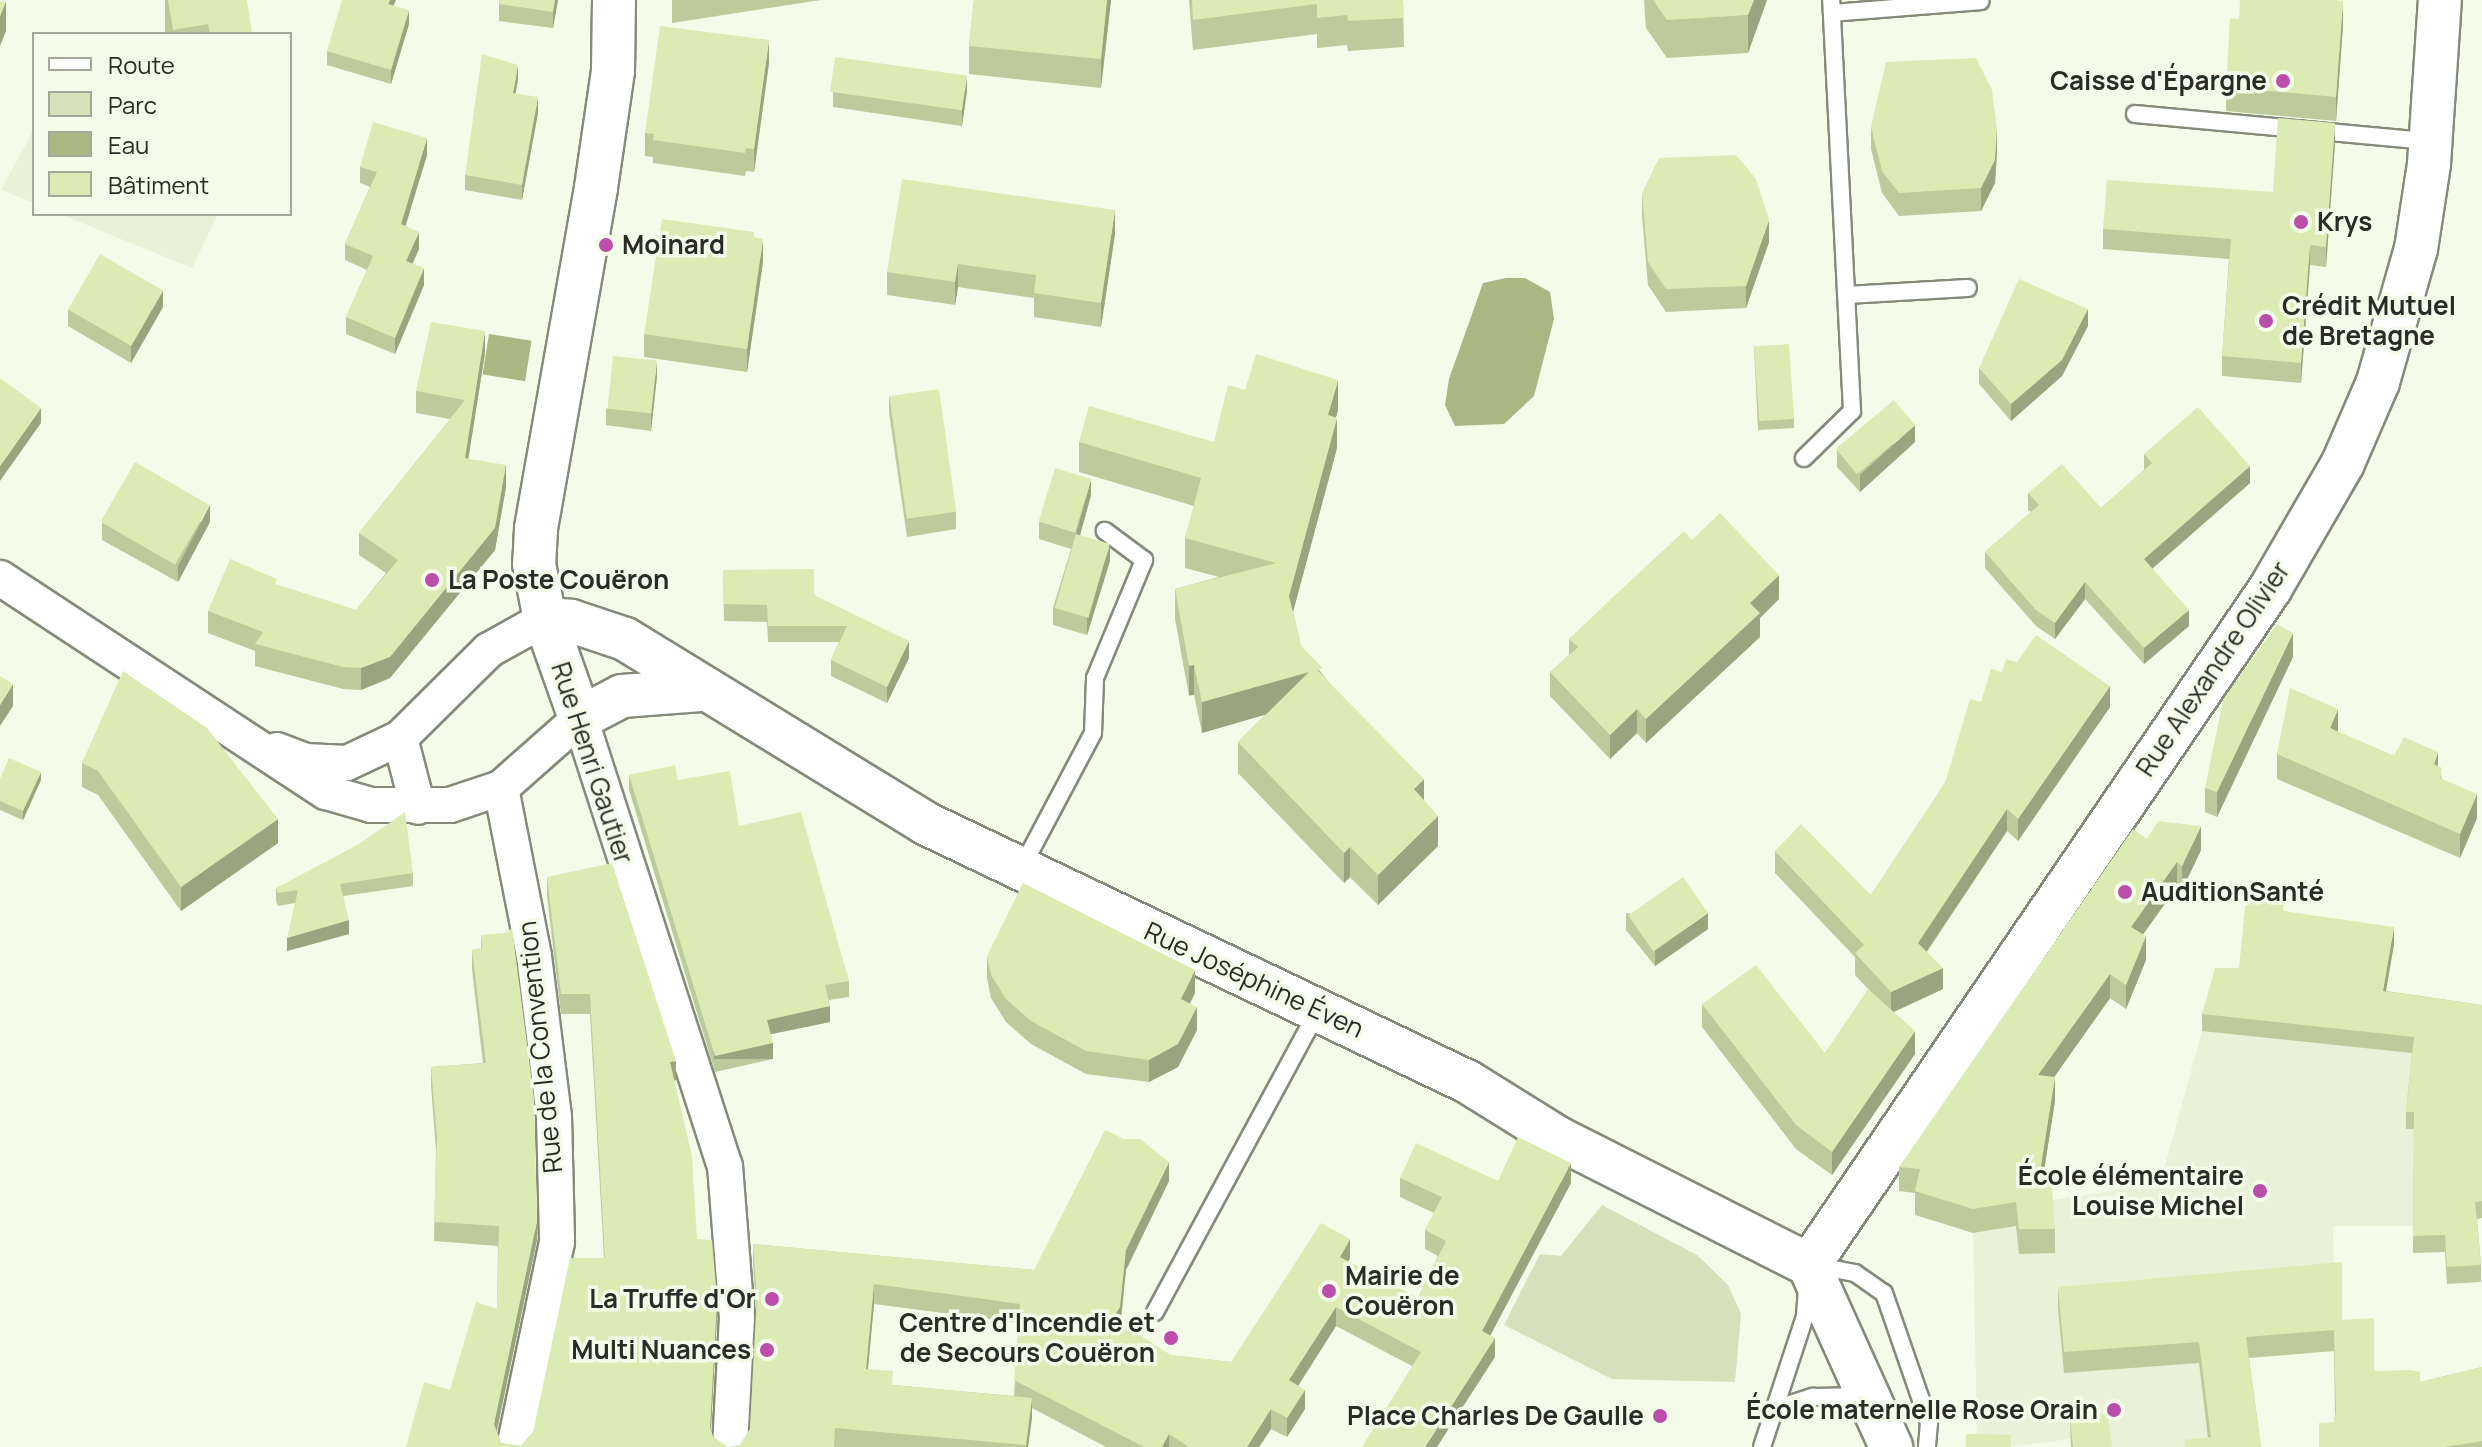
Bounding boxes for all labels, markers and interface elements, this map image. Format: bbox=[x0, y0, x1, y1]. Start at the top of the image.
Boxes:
legend bbox=[32, 32, 292, 216]
text: Route bbox=[108, 48, 175, 81]
place label: Caisse d'Épargne bbox=[2050, 65, 2267, 97]
marker: Caisse d'Épargne bbox=[2274, 72, 2292, 90]
text: Parc bbox=[108, 88, 157, 121]
text: Eau bbox=[108, 128, 149, 161]
text: Bâtiment bbox=[108, 168, 209, 201]
place label: Krys bbox=[2317, 206, 2372, 238]
marker: Krys bbox=[2292, 213, 2310, 231]
place label: Moinard bbox=[622, 229, 725, 261]
marker: Moinard bbox=[597, 236, 615, 254]
place label: Crédit Mutuel de Bretagne bbox=[2282, 290, 2456, 352]
marker: Crédit Mutuel de Bretagne bbox=[2257, 312, 2275, 330]
street label: Rue Alexandre Olivier bbox=[2130, 556, 2296, 782]
place label: La Poste Couëron bbox=[448, 564, 669, 596]
marker: La Poste Couëron bbox=[423, 571, 441, 589]
street label: Rue Henri Gautier bbox=[545, 658, 639, 868]
place label: AuditionSanté bbox=[2141, 876, 2324, 908]
marker: AuditionSanté bbox=[2116, 883, 2134, 901]
street label: Rue Joséphine Éven bbox=[1139, 915, 1369, 1045]
street label: Rue de la Convention bbox=[511, 919, 569, 1175]
place label: École élémentaire Louise Michel bbox=[2018, 1160, 2244, 1222]
marker: École élémentaire Louise Michel bbox=[2251, 1182, 2269, 1200]
place label: Mairie de Couëron bbox=[1345, 1260, 1460, 1322]
marker: Mairie de Couëron bbox=[1320, 1282, 1338, 1300]
place label: La Truffe d'Or bbox=[589, 1283, 756, 1315]
marker: La Truffe d'Or bbox=[763, 1290, 781, 1308]
place label: Centre d'Incendie et de Secours Couëron bbox=[899, 1307, 1155, 1368]
marker: Centre d'Incendie et de Secours Couëron bbox=[1162, 1329, 1180, 1347]
place label: Multi Nuances bbox=[571, 1334, 751, 1366]
marker: Multi Nuances bbox=[758, 1341, 776, 1359]
place label: École maternelle Rose Orain bbox=[1746, 1394, 2098, 1426]
place label: Place Charles De Gaulle bbox=[1347, 1400, 1644, 1432]
marker: École maternelle Rose Orain bbox=[2105, 1401, 2123, 1419]
marker: Place Charles De Gaulle bbox=[1651, 1407, 1669, 1425]

